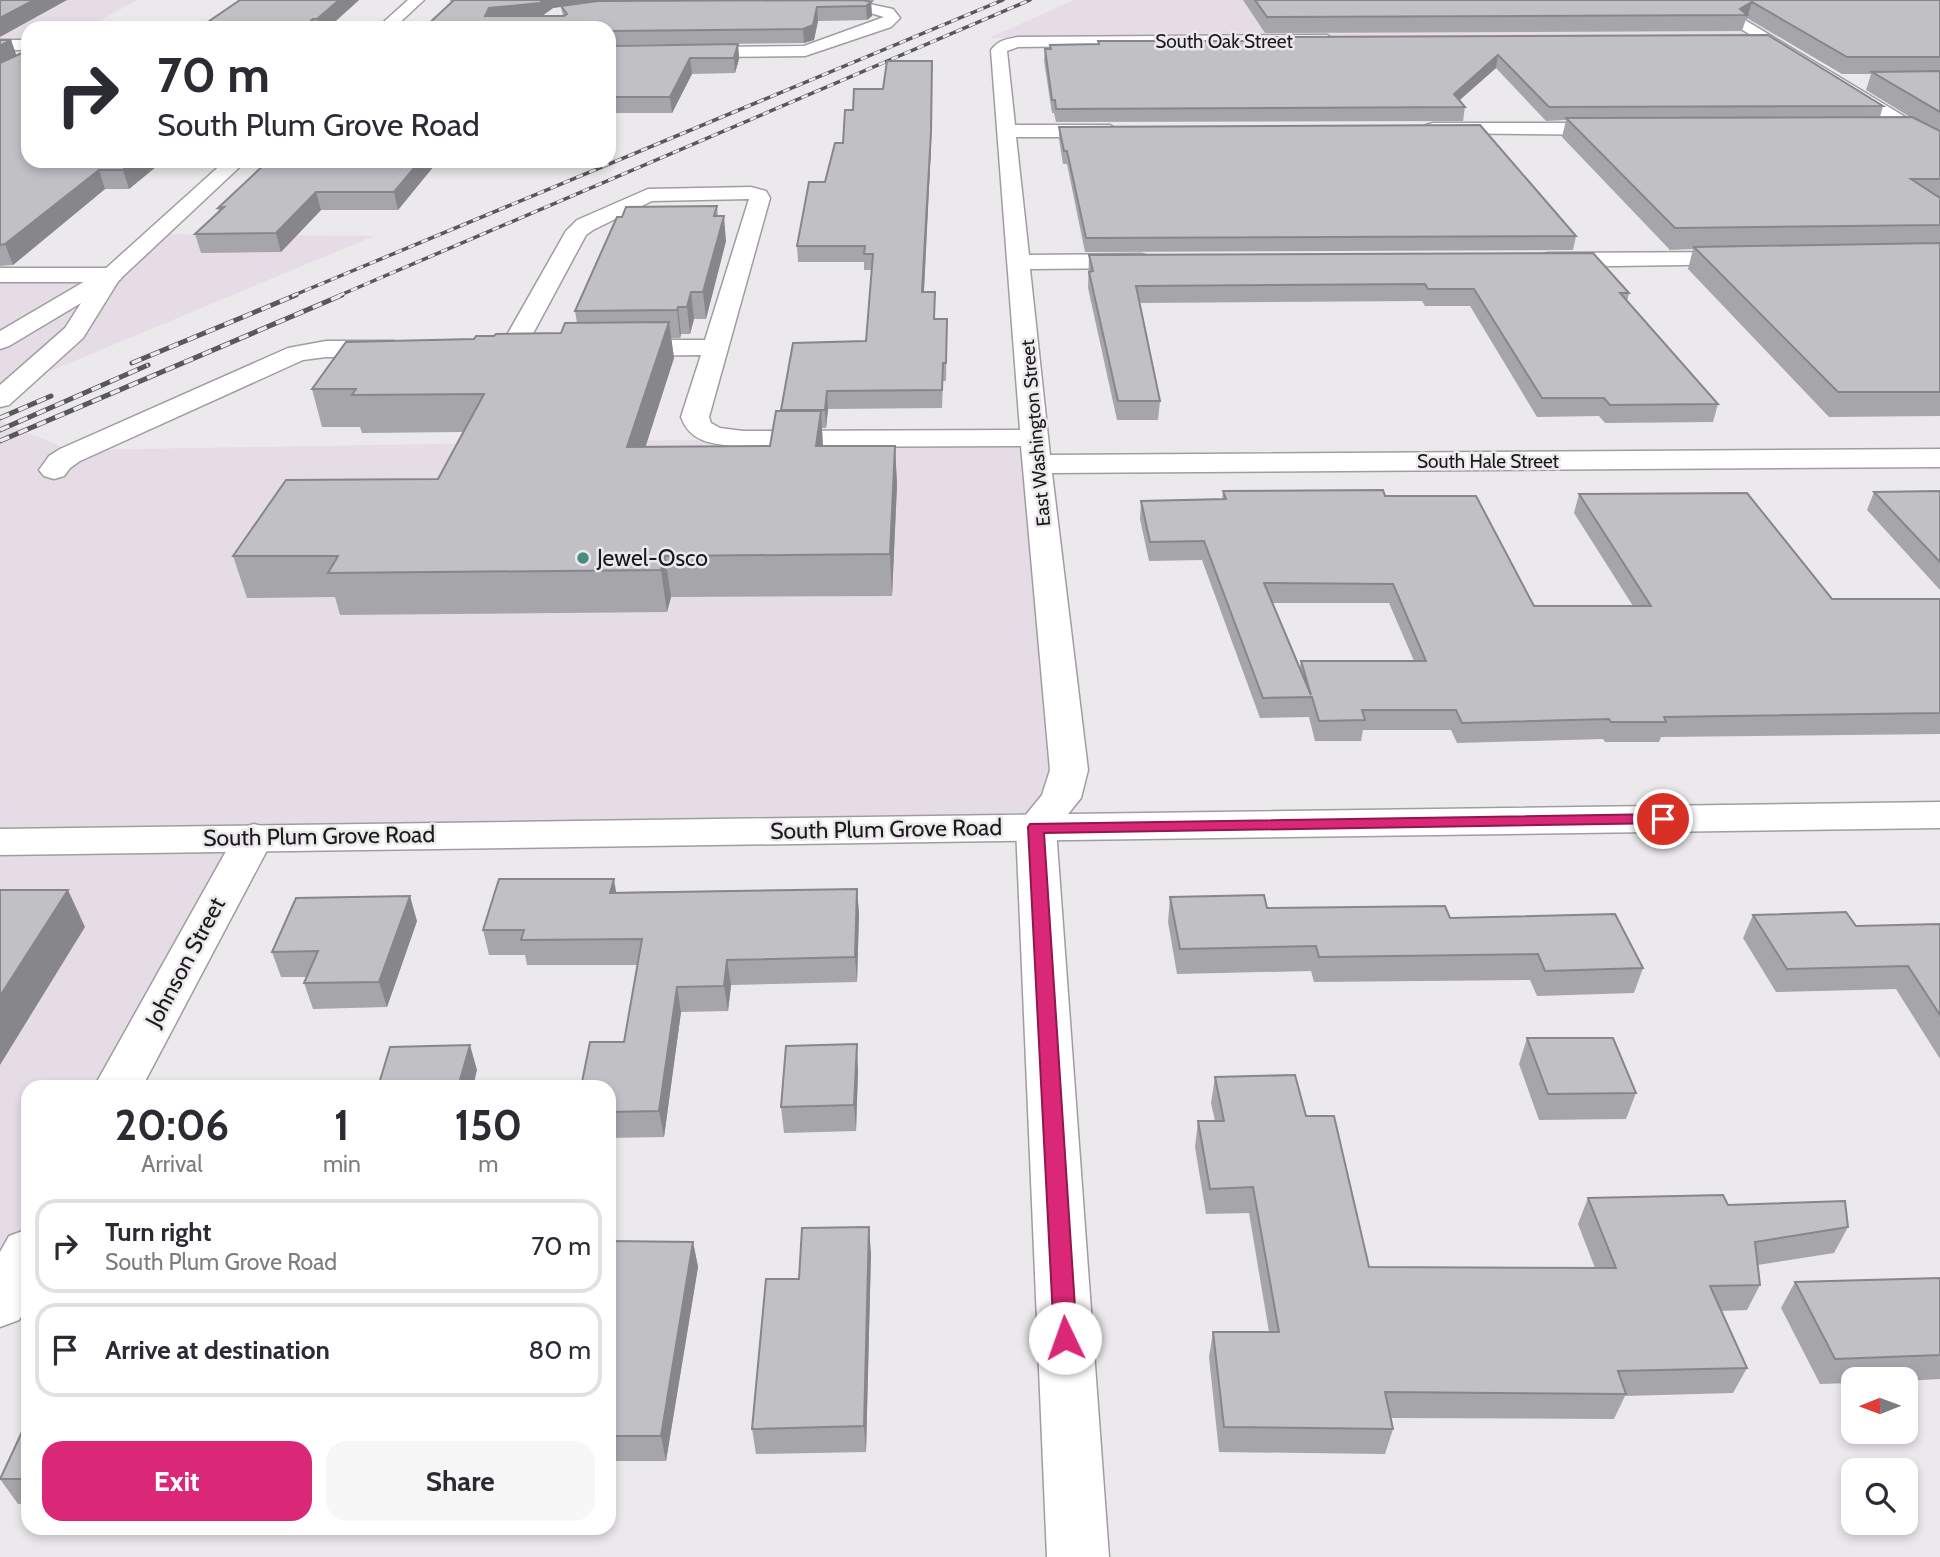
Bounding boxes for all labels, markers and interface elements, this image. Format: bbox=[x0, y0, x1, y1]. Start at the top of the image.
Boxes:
street label: South Oak Street bbox=[1155, 30, 1293, 53]
text: 70 m bbox=[157, 45, 270, 104]
icon: right bbox=[42, 49, 133, 140]
text: South Plum Grove Road bbox=[157, 105, 480, 144]
street label: East Washington Street bbox=[1016, 338, 1055, 527]
street label: South Hale Street bbox=[1417, 450, 1560, 473]
place label: Jewel-Osco bbox=[596, 544, 708, 572]
marker: Jewel-Osco bbox=[575, 550, 591, 566]
pin bbox=[1633, 789, 1693, 849]
icon: arrive bbox=[1644, 800, 1682, 838]
street label: South Plum Grove Road bbox=[770, 813, 1002, 845]
street label: South Plum Grove Road bbox=[203, 820, 435, 852]
street label: Johnson Street bbox=[139, 892, 231, 1033]
text: 20:06 bbox=[115, 1099, 229, 1151]
text: 1 bbox=[334, 1099, 350, 1151]
text: 150 bbox=[455, 1099, 522, 1151]
text: Arrival bbox=[141, 1150, 203, 1178]
text: min bbox=[323, 1150, 361, 1178]
text: m bbox=[478, 1150, 498, 1178]
text: Turn right bbox=[105, 1216, 211, 1248]
icon: right bbox=[46, 1227, 84, 1265]
text: 70 m bbox=[531, 1230, 591, 1262]
text: South Plum Grove Road bbox=[105, 1248, 337, 1276]
position arrow bbox=[1028, 1301, 1102, 1375]
icon: arrive bbox=[46, 1331, 84, 1369]
text: Arrive at destination bbox=[105, 1334, 330, 1366]
text: 80 m bbox=[528, 1334, 591, 1366]
north arrow bbox=[1841, 1367, 1918, 1444]
map controls bbox=[1841, 1367, 1918, 1535]
button: Exit bbox=[42, 1441, 312, 1521]
button: Share bbox=[326, 1441, 595, 1521]
button: search bbox=[1841, 1458, 1918, 1535]

